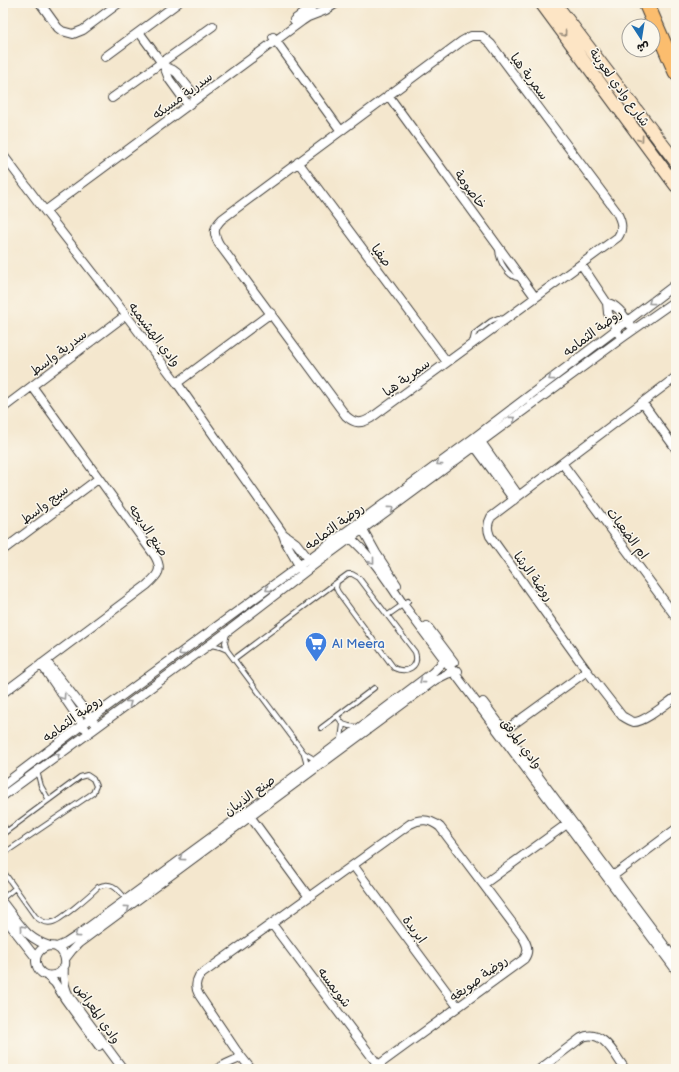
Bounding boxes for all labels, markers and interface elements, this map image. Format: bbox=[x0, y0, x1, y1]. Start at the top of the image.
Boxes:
north arrow bbox=[621, 18, 661, 58]
one-way arrow bbox=[559, 30, 566, 37]
street label: شارع وادي لعوينة bbox=[586, 45, 654, 129]
street label: سمرية هيا bbox=[506, 50, 552, 103]
street label: سدرية مسيكه bbox=[149, 69, 216, 123]
one-way arrow bbox=[636, 135, 643, 142]
street label: خاصومة bbox=[451, 167, 490, 212]
street label: صفيا bbox=[368, 241, 395, 270]
one-way arrow bbox=[649, 297, 656, 304]
street label: وادي الهشيميه bbox=[124, 299, 184, 371]
street label: روضة الثمامه bbox=[560, 305, 625, 360]
street label: سدرية واسط bbox=[27, 326, 91, 380]
street label: سمرية هيا bbox=[380, 355, 433, 400]
one-way arrow bbox=[549, 373, 556, 380]
one-way arrow bbox=[508, 417, 515, 424]
one-way arrow bbox=[437, 458, 444, 465]
street label: سيج واسط bbox=[17, 482, 72, 529]
street label: روضة الثمامه bbox=[302, 500, 367, 554]
street label: صنع الديحه bbox=[123, 501, 171, 561]
street label: ام الضعيات bbox=[601, 505, 652, 564]
one-way arrow bbox=[387, 507, 394, 514]
street label: روضة الرشا bbox=[510, 549, 557, 605]
one-way arrow bbox=[367, 556, 374, 563]
one-way arrow bbox=[265, 584, 272, 591]
supermarket icon: Al Meera bbox=[303, 630, 329, 663]
place label: Al Meera bbox=[332, 636, 385, 652]
one-way arrow bbox=[178, 648, 185, 655]
one-way arrow bbox=[419, 676, 426, 683]
street label: روضة الثمامه bbox=[40, 692, 105, 746]
one-way arrow bbox=[58, 692, 65, 699]
one-way arrow bbox=[125, 700, 132, 708]
street label: وادي المرفق bbox=[496, 715, 545, 773]
one-way arrow bbox=[52, 754, 59, 761]
street label: صنع الذيبان bbox=[221, 772, 279, 821]
one-way arrow bbox=[179, 853, 186, 861]
one-way arrow bbox=[123, 905, 130, 913]
street label: ابريدة bbox=[399, 913, 430, 947]
one-way arrow bbox=[21, 925, 28, 933]
one-way arrow bbox=[75, 930, 82, 937]
street label: روضة صويغه bbox=[446, 952, 511, 1005]
street label: شويمسه bbox=[314, 964, 354, 1011]
street label: وادي المعراض bbox=[70, 980, 124, 1047]

